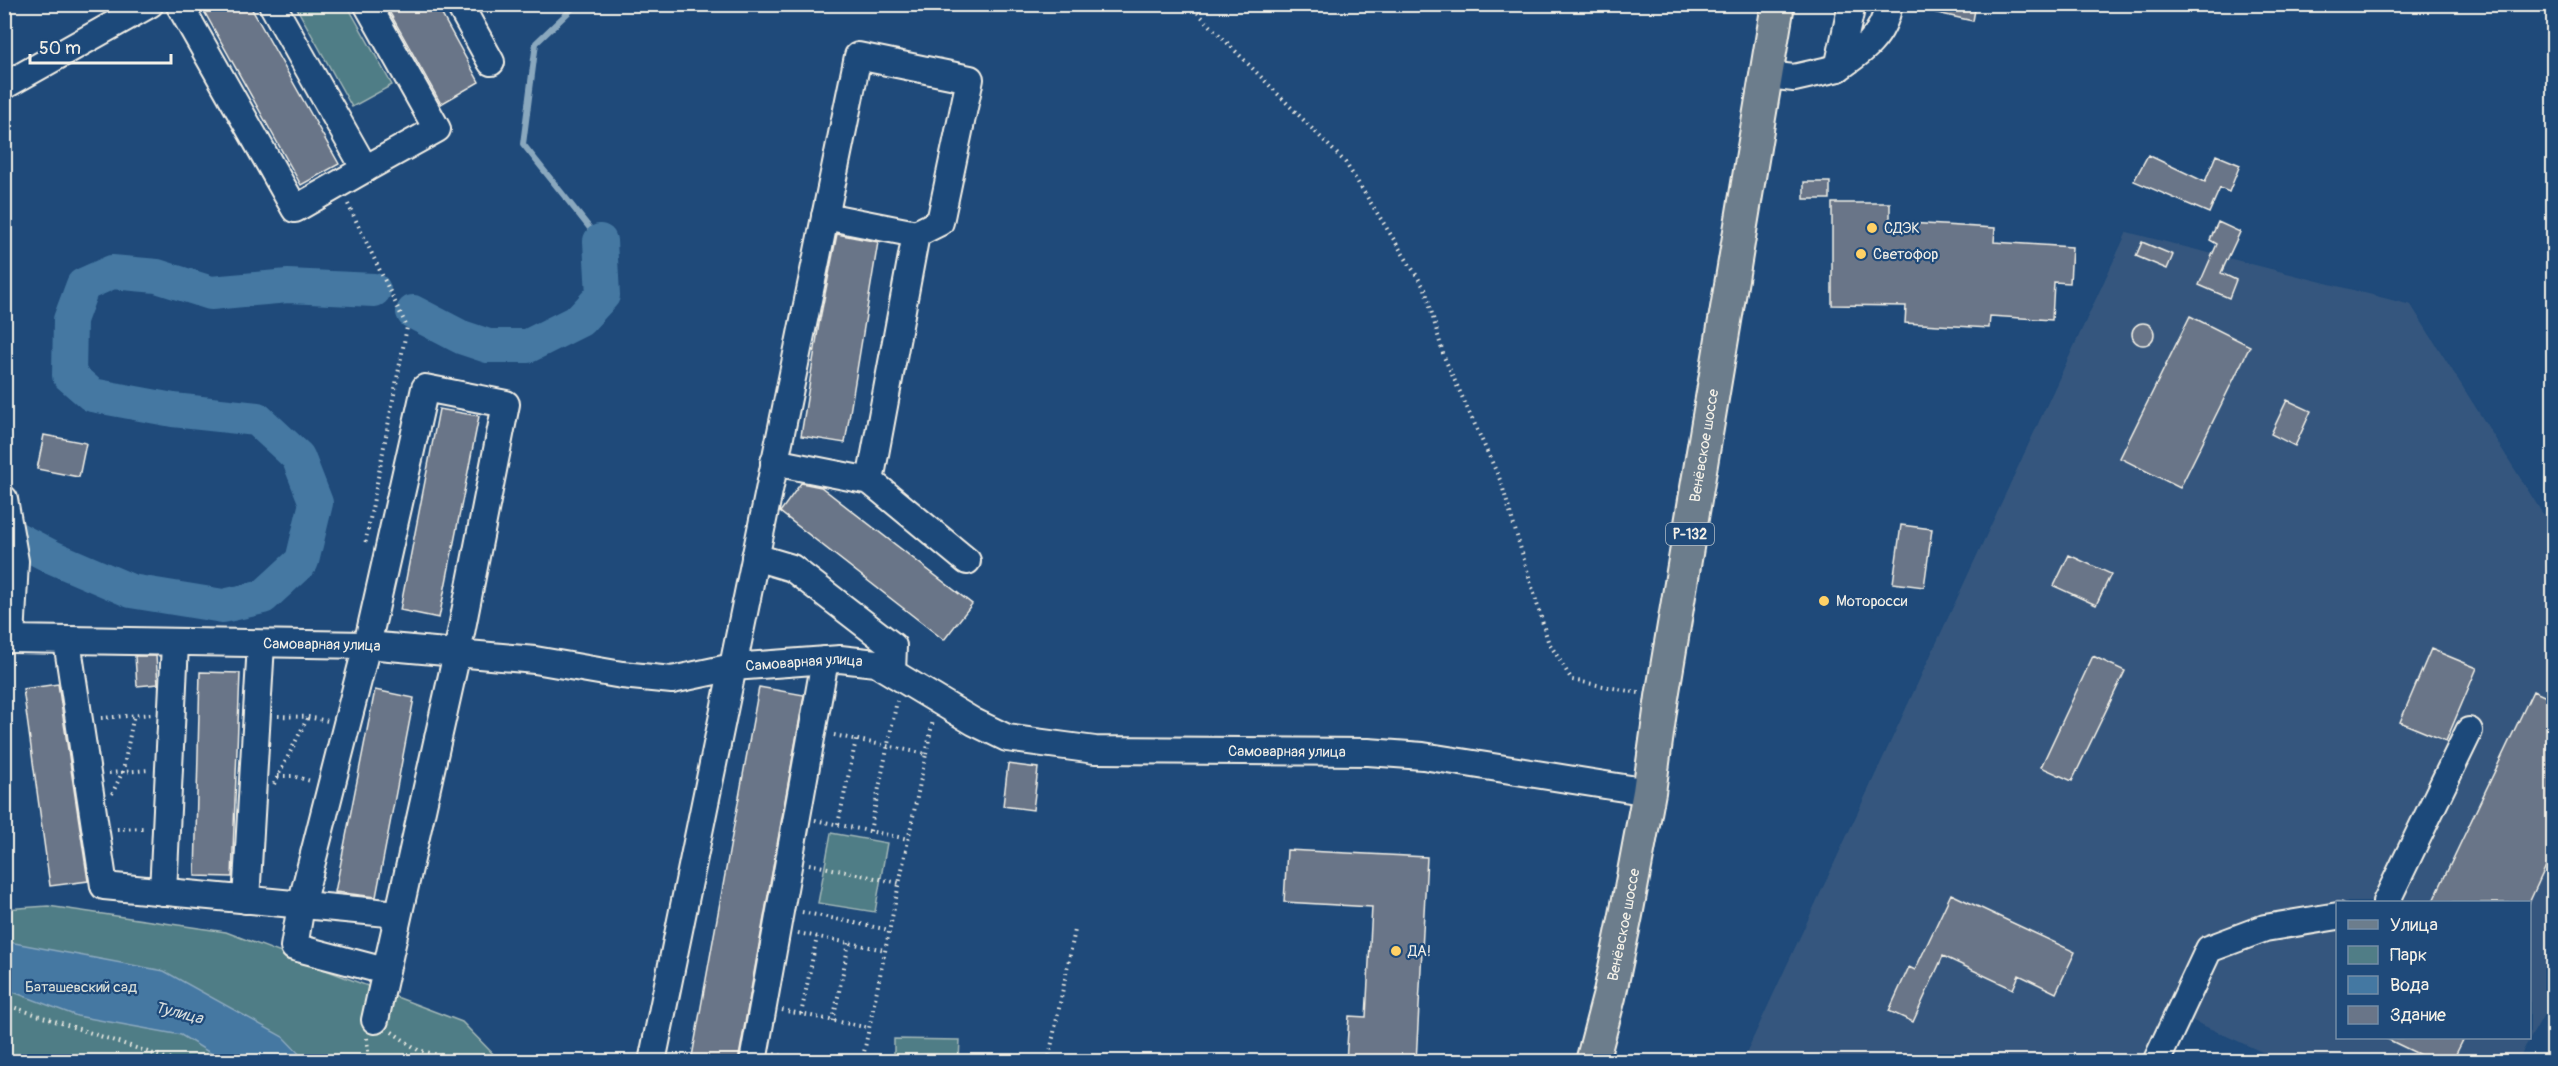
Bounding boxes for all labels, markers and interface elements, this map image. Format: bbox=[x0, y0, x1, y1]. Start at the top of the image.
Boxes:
scale bar bbox=[30, 27, 171, 65]
text: 50 m bbox=[39, 37, 81, 60]
place label: СДЭК bbox=[1884, 219, 1920, 238]
marker: СДЭК bbox=[1865, 221, 1879, 235]
place label: Светофор bbox=[1873, 245, 1938, 264]
marker: Светофор bbox=[1854, 247, 1868, 261]
street label: Венёвское шоссе bbox=[1686, 387, 1724, 503]
road number: Р-132 bbox=[1666, 523, 1714, 545]
place label: Моторосси bbox=[1836, 592, 1908, 611]
marker: Моторосси bbox=[1817, 594, 1831, 608]
street label: Самоварная улица bbox=[263, 634, 382, 656]
street label: Самоварная улица bbox=[745, 650, 864, 676]
street label: Самоварная улица bbox=[1228, 742, 1346, 762]
street label: Венёвское шоссе bbox=[1604, 866, 1645, 983]
legend bbox=[2336, 901, 2531, 1039]
text: Улица bbox=[2390, 914, 2438, 937]
place label: ДА! bbox=[1407, 942, 1431, 961]
marker: ДА! bbox=[1389, 944, 1403, 958]
text: Парк bbox=[2390, 944, 2427, 967]
text: Вода bbox=[2390, 974, 2429, 997]
park label: Баташевский сад bbox=[25, 978, 137, 997]
water label: Тулица bbox=[153, 997, 206, 1029]
text: Здание bbox=[2390, 1004, 2446, 1027]

